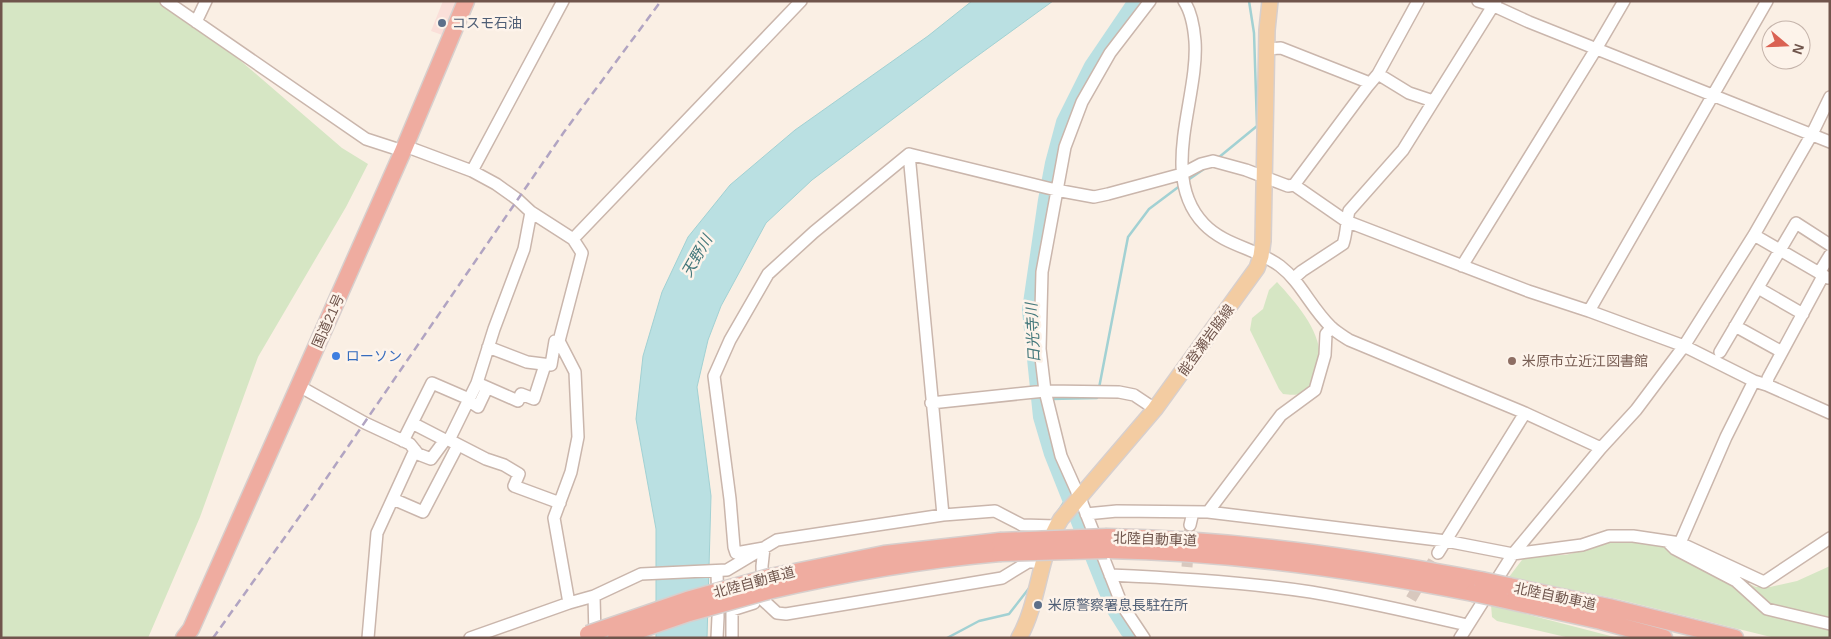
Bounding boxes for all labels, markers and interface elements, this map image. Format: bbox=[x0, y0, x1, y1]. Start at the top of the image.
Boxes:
place label: コスモ石油 bbox=[452, 15, 522, 31]
marker: コスモ石油 bbox=[436, 17, 448, 29]
north arrow bbox=[1761, 20, 1811, 70]
text: N bbox=[1789, 42, 1808, 57]
water label: 天野川 bbox=[678, 230, 716, 279]
street label: 国道21号 bbox=[309, 291, 347, 351]
water label: 日光寺川 bbox=[1022, 301, 1043, 363]
street label: 能登瀬岩脇線 bbox=[1175, 301, 1237, 379]
place label: ローソン bbox=[346, 348, 402, 364]
marker: ローソン bbox=[330, 350, 342, 362]
place label: 米原市立近江図書館 bbox=[1522, 353, 1648, 369]
marker: 米原市立近江図書館 bbox=[1506, 355, 1518, 367]
street label: 北陸自動車道 bbox=[1113, 530, 1197, 548]
street label: 北陸自動車道 bbox=[711, 563, 797, 601]
street label: 北陸自動車道 bbox=[1512, 579, 1598, 613]
place label: 米原警察署息長駐在所 bbox=[1048, 597, 1188, 613]
marker: 米原警察署息長駐在所 bbox=[1032, 599, 1044, 611]

